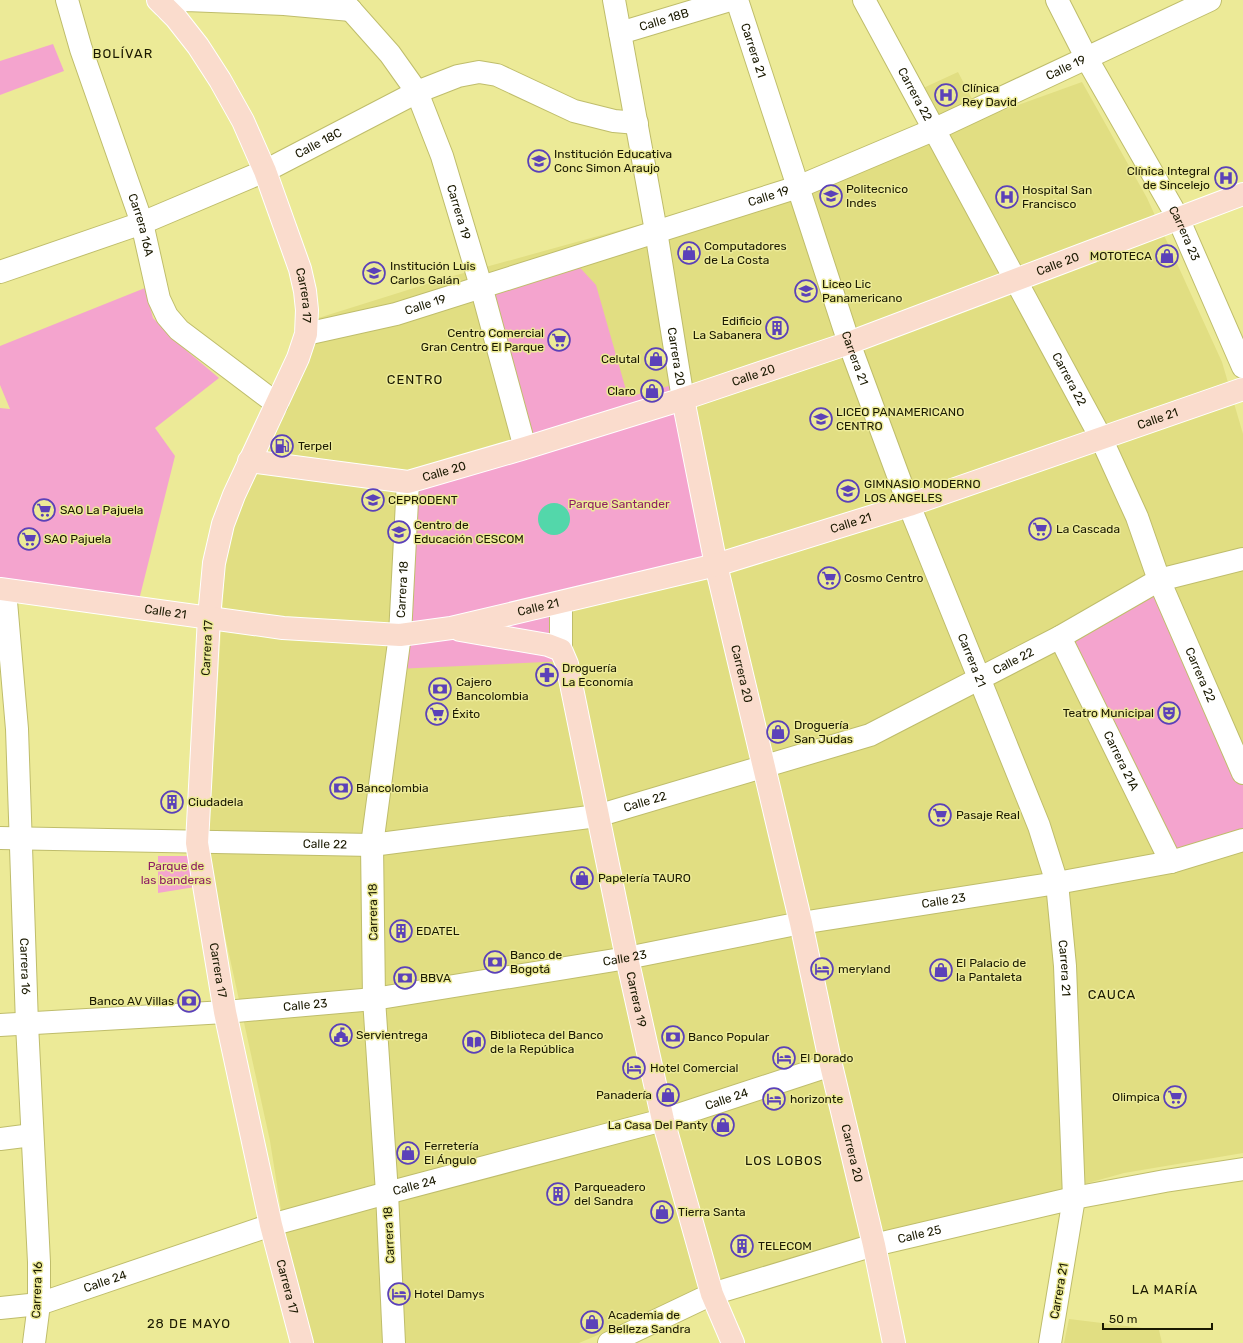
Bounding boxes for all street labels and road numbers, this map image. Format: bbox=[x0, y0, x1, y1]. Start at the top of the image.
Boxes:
street label: Calle 18B bbox=[638, 6, 690, 34]
street label: Carrera 21 bbox=[738, 21, 769, 79]
street label: Calle 19 bbox=[1044, 52, 1088, 83]
street label: Carrera 22 bbox=[895, 65, 935, 123]
street label: Calle 18C bbox=[293, 125, 344, 161]
street label: Carrera 19 bbox=[444, 183, 474, 241]
street label: Calle 19 bbox=[746, 183, 791, 209]
street label: Carrera 16A bbox=[125, 192, 156, 258]
street label: Carrera 23 bbox=[1166, 203, 1203, 263]
street label: Calle 20 bbox=[1034, 250, 1081, 279]
street label: Carrera 17 bbox=[293, 266, 314, 323]
street label: Calle 19 bbox=[403, 292, 448, 318]
street label: Carrera 20 bbox=[665, 326, 688, 387]
street label: Carrera 21 bbox=[839, 329, 871, 387]
street label: Carrera 22 bbox=[1049, 350, 1089, 408]
street label: Calle 20 bbox=[730, 361, 777, 389]
street label: Calle 21 bbox=[1135, 405, 1180, 432]
street label: Calle 20 bbox=[421, 459, 468, 484]
street label: Calle 21 bbox=[829, 510, 873, 536]
street label: Carrera 18 bbox=[394, 561, 411, 618]
street label: Calle 21 bbox=[516, 596, 560, 619]
street label: Calle 21 bbox=[144, 602, 187, 622]
street label: Carrera 17 bbox=[199, 620, 215, 676]
street label: Carrera 21 bbox=[955, 631, 989, 689]
street label: Carrera 20 bbox=[728, 643, 755, 704]
street label: Calle 22 bbox=[990, 645, 1036, 677]
street label: Carrera 22 bbox=[1182, 645, 1218, 704]
street label: Carrera 21A bbox=[1100, 729, 1142, 793]
street label: Calle 22 bbox=[622, 789, 668, 815]
street label: Calle 22 bbox=[303, 837, 347, 852]
street label: Carrera 18 bbox=[366, 883, 380, 941]
street label: Calle 23 bbox=[921, 890, 967, 911]
street label: Carrera 16 bbox=[17, 938, 33, 995]
street label: Carrera 21 bbox=[1056, 939, 1073, 996]
street label: Carrera 17 bbox=[207, 942, 230, 999]
street label: Calle 23 bbox=[602, 947, 648, 969]
street label: Carrera 19 bbox=[623, 970, 649, 1029]
street label: Calle 23 bbox=[283, 996, 328, 1014]
street label: Calle 24 bbox=[703, 1085, 750, 1113]
street label: Carrera 20 bbox=[838, 1123, 866, 1184]
street label: Calle 24 bbox=[391, 1173, 438, 1198]
street label: Carrera 18 bbox=[381, 1206, 397, 1264]
street label: Calle 25 bbox=[896, 1222, 943, 1246]
street label: Carrera 17 bbox=[273, 1258, 301, 1315]
street label: Carrera 16 bbox=[29, 1261, 45, 1319]
street label: Carrera 21 bbox=[1047, 1262, 1071, 1320]
street label: Calle 24 bbox=[82, 1268, 129, 1295]

